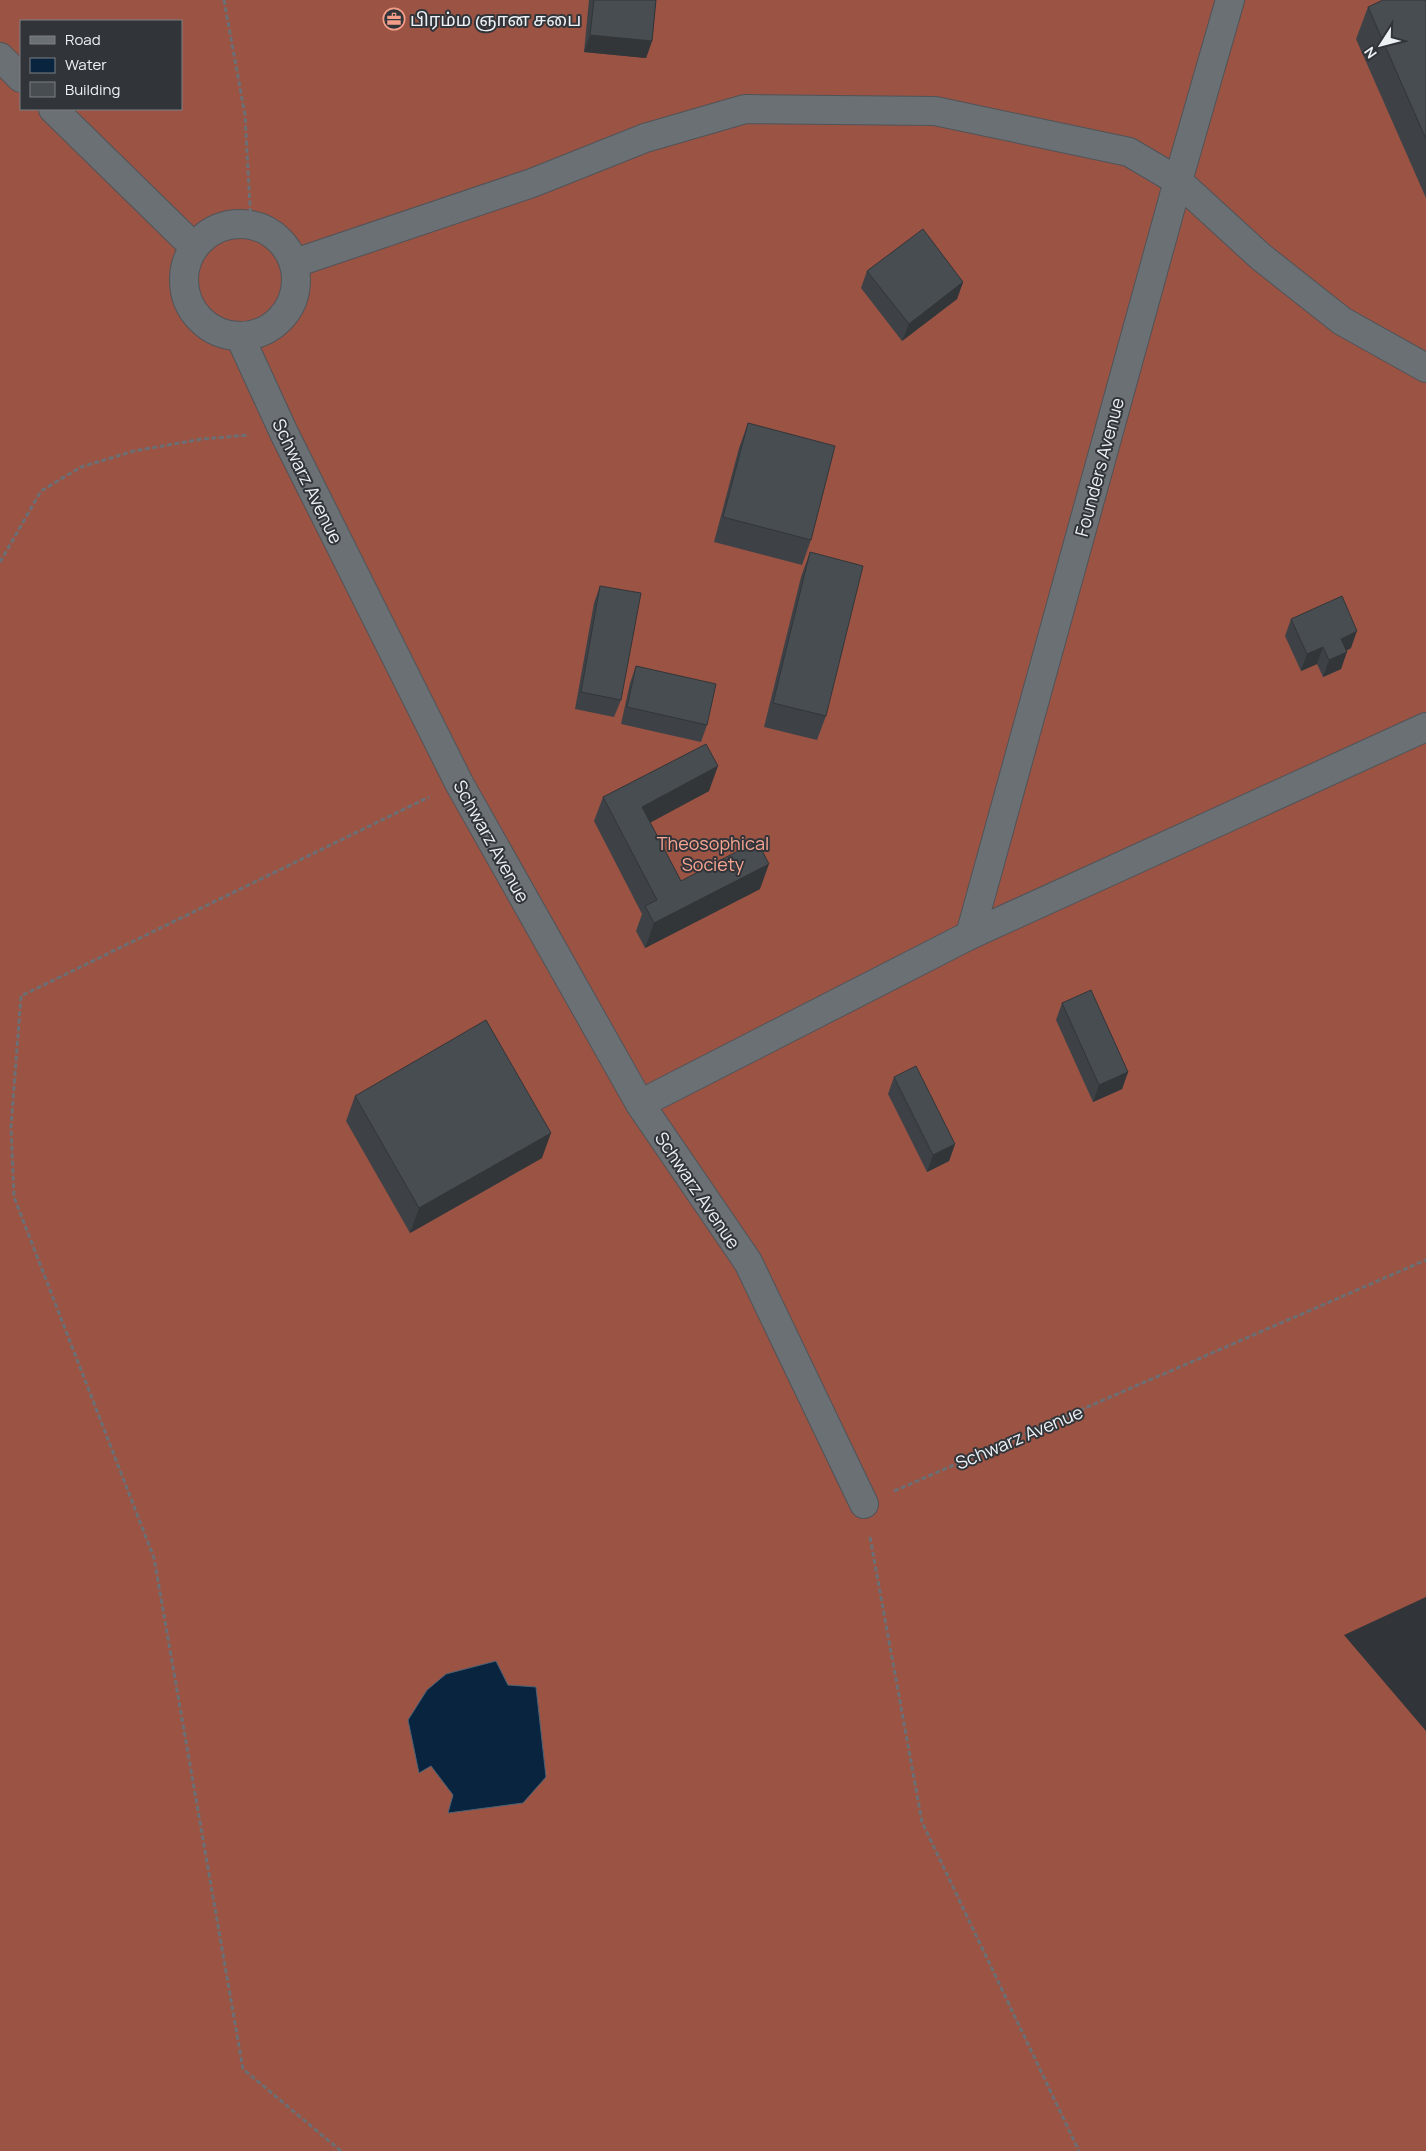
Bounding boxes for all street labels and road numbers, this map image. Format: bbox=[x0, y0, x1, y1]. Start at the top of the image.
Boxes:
street label: Founders Avenue bbox=[1069, 395, 1129, 539]
street label: Schwarz Avenue bbox=[267, 414, 349, 548]
street label: Schwarz Avenue bbox=[448, 776, 536, 906]
street label: Schwarz Avenue bbox=[650, 1127, 746, 1253]
street label: Schwarz Avenue bbox=[952, 1399, 1086, 1475]

